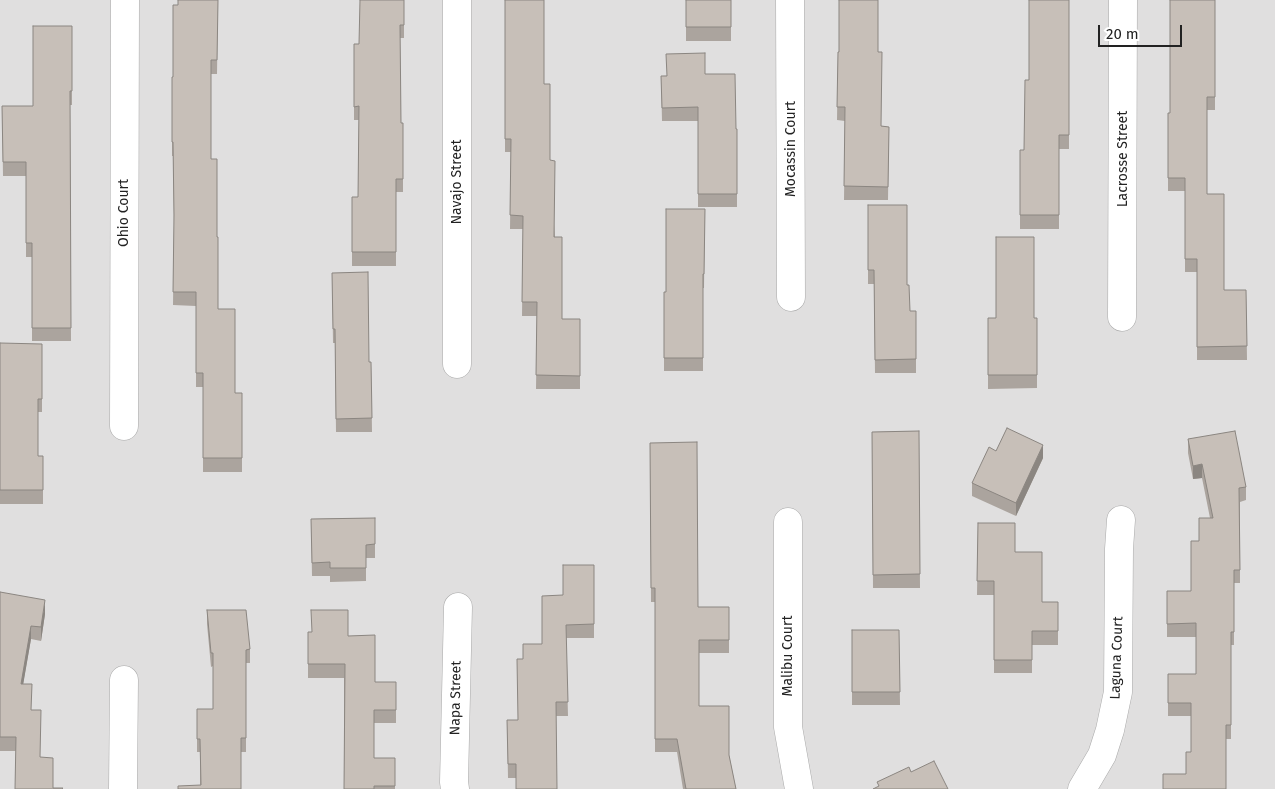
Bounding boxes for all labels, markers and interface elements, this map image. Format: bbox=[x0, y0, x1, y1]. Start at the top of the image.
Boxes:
scale bar bbox=[1100, 15, 1184, 47]
text: 20 m bbox=[1106, 25, 1139, 43]
street label: Mocassin Court bbox=[783, 101, 799, 197]
street label: Lacrosse Street bbox=[1115, 111, 1131, 207]
street label: Navajo Street bbox=[449, 140, 465, 224]
street label: Ohio Court bbox=[116, 179, 132, 247]
street label: Malibu Court bbox=[780, 616, 796, 696]
street label: Laguna Court bbox=[1107, 616, 1127, 700]
street label: Napa Street bbox=[447, 661, 465, 735]

